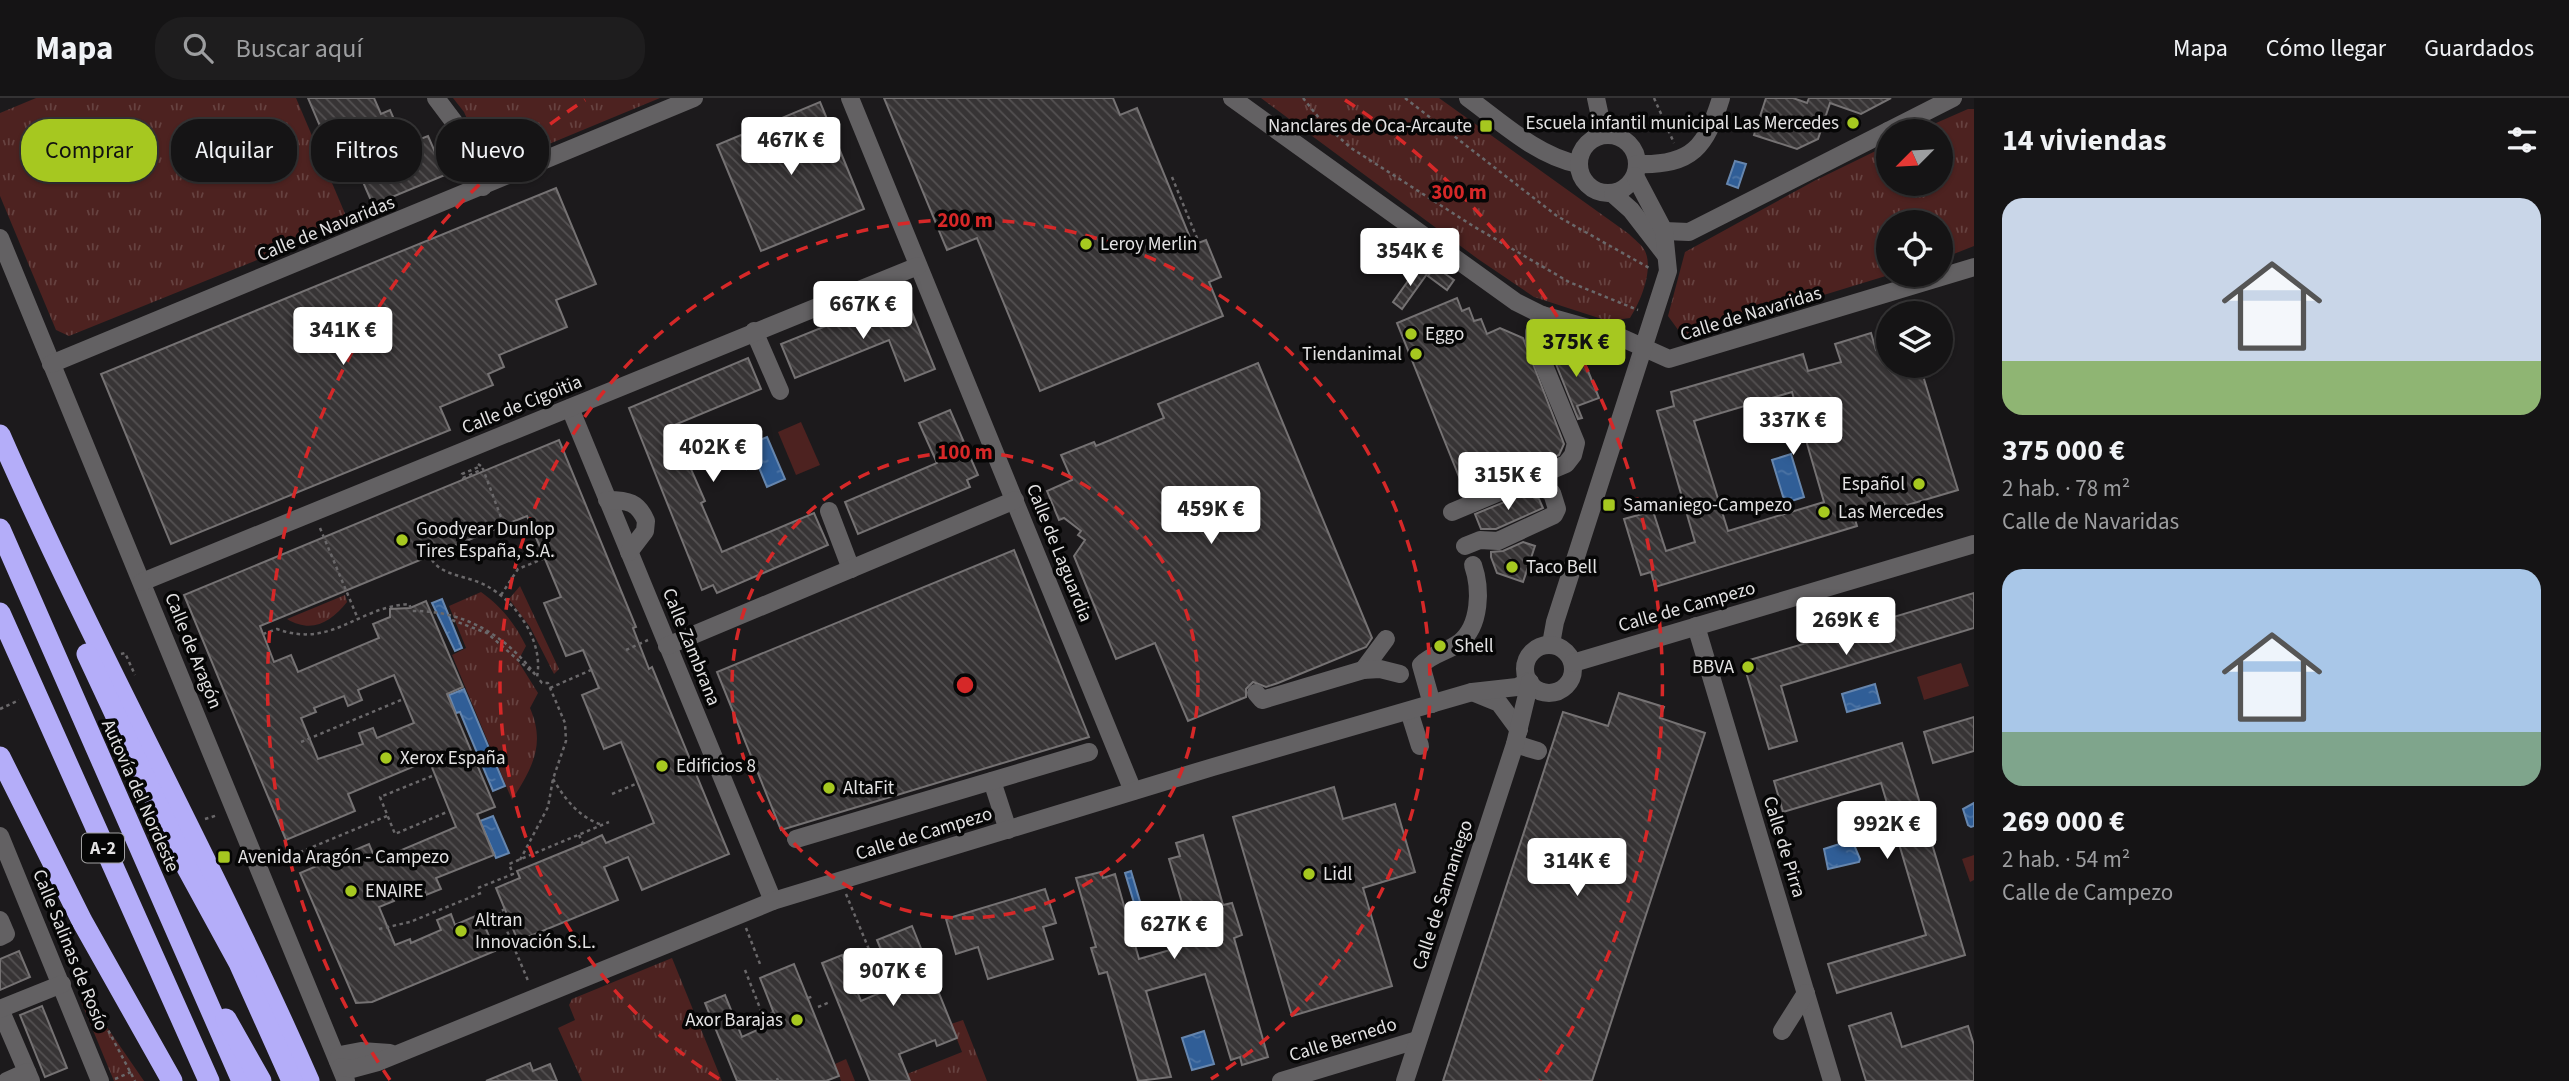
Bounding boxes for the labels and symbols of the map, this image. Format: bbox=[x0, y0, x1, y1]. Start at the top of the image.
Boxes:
place label: Escuela infantil municipal Las Mercedes bbox=[1526, 110, 1839, 137]
place label: Nanclares de Oca-Arcaute bbox=[1268, 113, 1472, 140]
marker: Escuela infantil municipal Las Mercedes bbox=[1845, 115, 1861, 131]
pin: 467K € bbox=[734, 118, 848, 177]
marker: Nanclares de Oca-Arcaute bbox=[1478, 118, 1494, 134]
north arrow bbox=[1876, 119, 1953, 196]
text: 300 m bbox=[1431, 177, 1487, 207]
street label: Calle de Navaridas bbox=[253, 189, 399, 269]
text: 200 m bbox=[937, 205, 993, 235]
pin: 354K € bbox=[1353, 228, 1467, 288]
place label: Leroy Merlin bbox=[1100, 231, 1197, 258]
marker: Leroy Merlin bbox=[1078, 236, 1094, 252]
street label: Calle de Navaridas bbox=[1677, 280, 1825, 348]
pin: 667K € bbox=[806, 282, 920, 341]
pin: 341K € bbox=[286, 308, 400, 367]
pin: 375K € bbox=[1519, 320, 1633, 379]
place label: Eggo bbox=[1425, 321, 1464, 348]
marker: Eggo bbox=[1403, 326, 1419, 342]
place label: Tiendanimal bbox=[1302, 341, 1402, 368]
marker: Tiendanimal bbox=[1408, 346, 1424, 362]
street label: Calle de Cigoitia bbox=[458, 369, 586, 441]
pin: 337K € bbox=[1736, 398, 1850, 457]
pin: 402K € bbox=[656, 424, 770, 484]
text: 100 m bbox=[937, 437, 993, 467]
pin: 315K € bbox=[1451, 452, 1565, 512]
place label: Español bbox=[1842, 471, 1905, 498]
marker: Español bbox=[1911, 476, 1927, 492]
street label: Calle de Laguardia bbox=[1019, 480, 1099, 626]
pin: 459K € bbox=[1154, 486, 1268, 546]
place label: Samaniego-Campezo bbox=[1623, 492, 1792, 519]
marker: Samaniego-Campezo bbox=[1601, 497, 1617, 513]
place label: Las Mercedes bbox=[1838, 499, 1944, 526]
marker: Las Mercedes bbox=[1816, 504, 1832, 520]
place label: Goodyear Dunlop Tires España, S.A. bbox=[416, 516, 555, 565]
marker: Goodyear Dunlop Tires España, S.A. bbox=[394, 532, 410, 548]
place label: Taco Bell bbox=[1526, 554, 1597, 581]
marker: Taco Bell bbox=[1504, 559, 1520, 575]
street label: Calle de Campezo bbox=[1615, 575, 1759, 639]
street label: Calle Zambrana bbox=[655, 584, 727, 710]
street label: Calle de Aragón bbox=[157, 589, 229, 713]
pin: 269K € bbox=[1789, 598, 1903, 657]
place label: Shell bbox=[1454, 633, 1494, 660]
marker: Shell bbox=[1432, 638, 1448, 654]
place label: BBVA bbox=[1692, 654, 1735, 681]
marker: BBVA bbox=[1740, 659, 1756, 675]
centre of rings bbox=[953, 673, 977, 697]
street label: Autovía del Nordeste bbox=[94, 715, 186, 877]
place label: Xerox España bbox=[400, 745, 505, 772]
marker: Xerox España bbox=[378, 750, 394, 766]
place label: Edificios 8 bbox=[676, 753, 756, 780]
marker: Edificios 8 bbox=[654, 758, 670, 774]
place label: AltaFit bbox=[843, 775, 895, 802]
marker: AltaFit bbox=[821, 780, 837, 796]
street label: Calle de Pirra bbox=[1756, 793, 1812, 901]
street label: Calle de Campezo bbox=[852, 800, 996, 868]
pin: 992K € bbox=[1830, 802, 1944, 861]
street label: Calle de Samaniego bbox=[1406, 817, 1480, 973]
road number: A-2 bbox=[82, 834, 124, 862]
pin: 314K € bbox=[1520, 838, 1634, 898]
place label: Avenida Aragón - Campezo bbox=[238, 844, 449, 871]
marker: Avenida Aragón - Campezo bbox=[216, 849, 232, 865]
place label: Lidl bbox=[1323, 861, 1352, 888]
street label: Calle Salinas de Rosío bbox=[25, 865, 115, 1035]
marker: Lidl bbox=[1301, 866, 1317, 882]
place label: ENAIRE bbox=[365, 878, 423, 905]
marker: ENAIRE bbox=[343, 883, 359, 899]
pin: 627K € bbox=[1117, 902, 1231, 961]
place label: Altran Innovación S.L. bbox=[475, 907, 596, 956]
marker: Altran Innovación S.L. bbox=[453, 923, 469, 939]
pin: 907K € bbox=[836, 948, 950, 1008]
place label: Axor Barajas bbox=[685, 1007, 783, 1034]
street label: Calle Bernedo bbox=[1286, 1011, 1400, 1069]
marker: Axor Barajas bbox=[789, 1012, 805, 1028]

